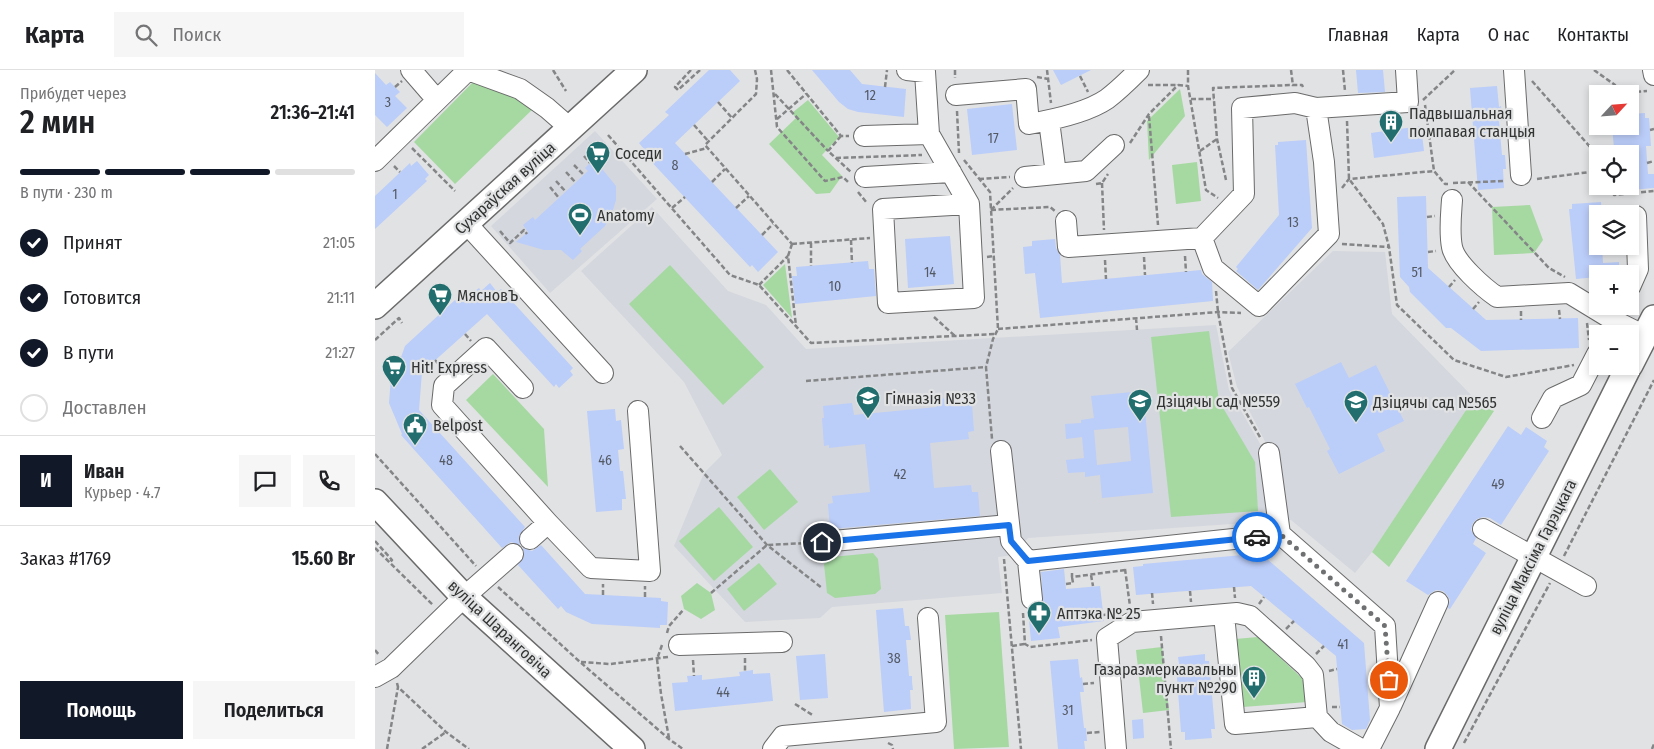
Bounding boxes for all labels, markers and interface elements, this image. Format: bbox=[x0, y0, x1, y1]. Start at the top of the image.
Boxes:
search box bbox=[114, 12, 464, 57]
text: Карта bbox=[25, 21, 84, 49]
icon: search bbox=[132, 21, 160, 49]
text: Поиск bbox=[172, 23, 221, 46]
text: Главная bbox=[1328, 24, 1389, 46]
text: Карта bbox=[1417, 24, 1460, 46]
text: О нас bbox=[1488, 24, 1529, 46]
text: Контакты bbox=[1557, 24, 1629, 46]
text: Прибудет через bbox=[20, 84, 127, 103]
north arrow bbox=[1589, 85, 1639, 135]
map controls bbox=[1589, 85, 1639, 375]
house number: 12 bbox=[864, 87, 876, 104]
house number: 3 bbox=[385, 94, 391, 111]
text: 21:36–21:41 bbox=[271, 101, 355, 124]
text: 2 мин bbox=[20, 103, 95, 141]
place label: Падвышальная помпавая станцыя bbox=[1409, 104, 1536, 141]
building icon: Падвышальная помпавая станцыя bbox=[1378, 109, 1404, 143]
house number: 17 bbox=[987, 130, 999, 147]
street label: Сухараўская вуліца bbox=[451, 138, 559, 238]
supermarket icon: Соседи bbox=[585, 140, 611, 174]
place label: Соседи bbox=[615, 144, 662, 163]
button: locate bbox=[1589, 145, 1639, 195]
house number: 8 bbox=[672, 157, 679, 174]
text: В пути · 230 m bbox=[20, 183, 113, 202]
house number: 1 bbox=[392, 186, 398, 203]
sports icon: Anatomy bbox=[567, 202, 593, 236]
button: layers bbox=[1589, 205, 1639, 255]
place label: Anatomy bbox=[597, 206, 655, 225]
house number: 13 bbox=[1287, 214, 1299, 231]
icon: check bbox=[20, 229, 48, 257]
text: Принят bbox=[63, 231, 122, 254]
text: 21:05 bbox=[323, 233, 355, 252]
house number: 14 bbox=[924, 264, 936, 281]
house number: 51 bbox=[1411, 264, 1423, 281]
button: + bbox=[1589, 265, 1639, 315]
house number: 10 bbox=[829, 278, 841, 295]
supermarket icon: МясновЪ bbox=[427, 282, 453, 316]
icon: check bbox=[20, 284, 48, 312]
text: Готовится bbox=[63, 286, 141, 309]
place label: МясновЪ bbox=[457, 286, 518, 305]
text: 21:11 bbox=[327, 288, 355, 307]
button: − bbox=[1589, 325, 1639, 375]
icon: check bbox=[20, 339, 48, 367]
text: В пути bbox=[63, 341, 114, 364]
text: 21:27 bbox=[325, 343, 355, 362]
supermarket icon: Hit! Express bbox=[381, 354, 407, 388]
place label: Hit! Express bbox=[411, 358, 487, 377]
school or university icon: Гімназія №33 bbox=[855, 385, 881, 419]
school or university icon: Дзіцячы сад №559 bbox=[1127, 388, 1153, 422]
place label: Гімназія №33 bbox=[885, 389, 976, 408]
school or university icon: Дзіцячы сад №565 bbox=[1343, 389, 1369, 423]
place label: Дзіцячы сад №559 bbox=[1156, 392, 1281, 411]
place label: Дзіцячы сад №565 bbox=[1372, 393, 1497, 412]
text: Доставлен bbox=[63, 396, 147, 419]
public building icon: Belpost bbox=[402, 412, 428, 446]
place label: Belpost bbox=[433, 416, 484, 435]
house number: 48 bbox=[439, 452, 453, 469]
house number: 46 bbox=[598, 452, 612, 469]
button: chat bbox=[239, 455, 291, 507]
button: phone bbox=[303, 455, 355, 507]
text: Иван bbox=[84, 460, 124, 483]
house number: 42 bbox=[894, 466, 906, 483]
text: И bbox=[40, 469, 52, 492]
street label: вуліца Максіма Гарэцкага bbox=[1486, 476, 1580, 638]
house number: 49 bbox=[1491, 476, 1505, 493]
text: Курьер · 4.7 bbox=[84, 483, 160, 502]
courier bbox=[1232, 512, 1282, 562]
pin bbox=[801, 521, 843, 563]
icon: car bbox=[1243, 523, 1271, 551]
icon: home bbox=[808, 528, 836, 556]
text: Заказ #1769 bbox=[20, 547, 111, 570]
text: 15.60 Br bbox=[292, 547, 355, 570]
street label: вуліца Шаранговіча bbox=[444, 576, 556, 682]
pharmacy icon: Аптэка № 25 bbox=[1026, 600, 1052, 634]
place label: Аптэка № 25 bbox=[1057, 604, 1141, 623]
house number: 41 bbox=[1337, 636, 1349, 653]
house number: 38 bbox=[887, 650, 901, 667]
pin bbox=[1368, 659, 1410, 701]
place label: Газаразмеркавальны пункт №290 bbox=[1094, 660, 1237, 697]
building icon: Газаразмеркавальны пункт №290 bbox=[1241, 665, 1267, 699]
icon: bag bbox=[1375, 666, 1403, 694]
button: Помощь bbox=[20, 681, 183, 739]
button: Поделиться bbox=[193, 681, 355, 739]
house number: 44 bbox=[716, 684, 730, 701]
house number: 31 bbox=[1062, 702, 1074, 719]

